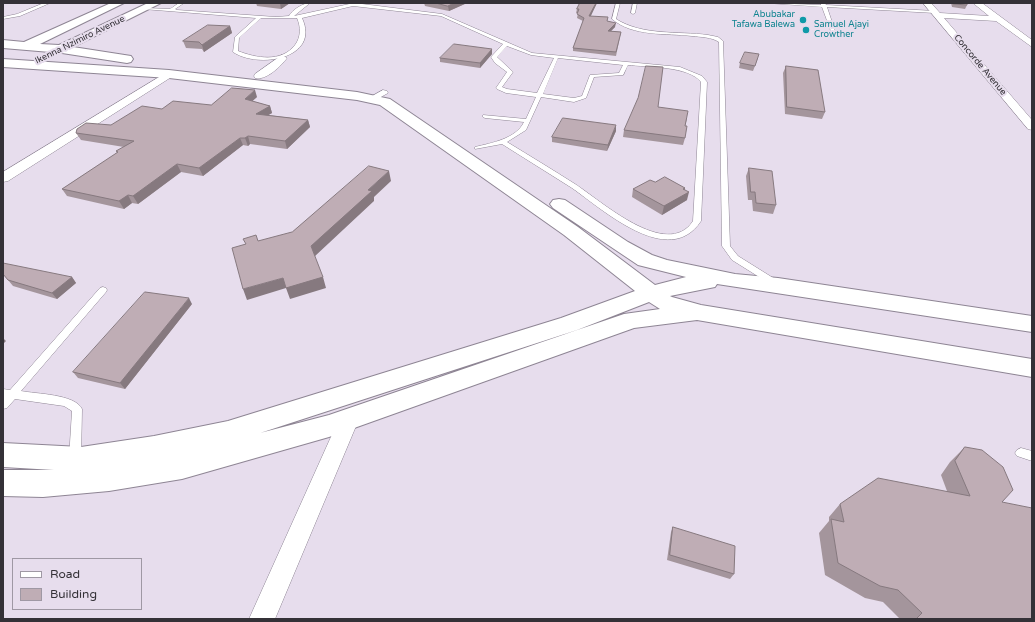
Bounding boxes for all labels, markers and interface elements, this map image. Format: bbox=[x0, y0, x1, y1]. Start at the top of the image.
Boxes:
place label: Abubakar Tafawa Balewa bbox=[732, 10, 795, 31]
street label: Ikenna Nzimiro Avenue bbox=[33, 14, 127, 66]
marker: Abubakar Tafawa Balewa bbox=[798, 15, 808, 25]
place label: Samuel Ajayi Crowther bbox=[814, 20, 869, 41]
marker: Samuel Ajayi Crowther bbox=[801, 25, 811, 35]
street label: Concorde Avenue bbox=[951, 32, 1009, 98]
legend bbox=[12, 558, 142, 610]
text: Road bbox=[50, 567, 80, 581]
text: Building bbox=[50, 587, 97, 601]

